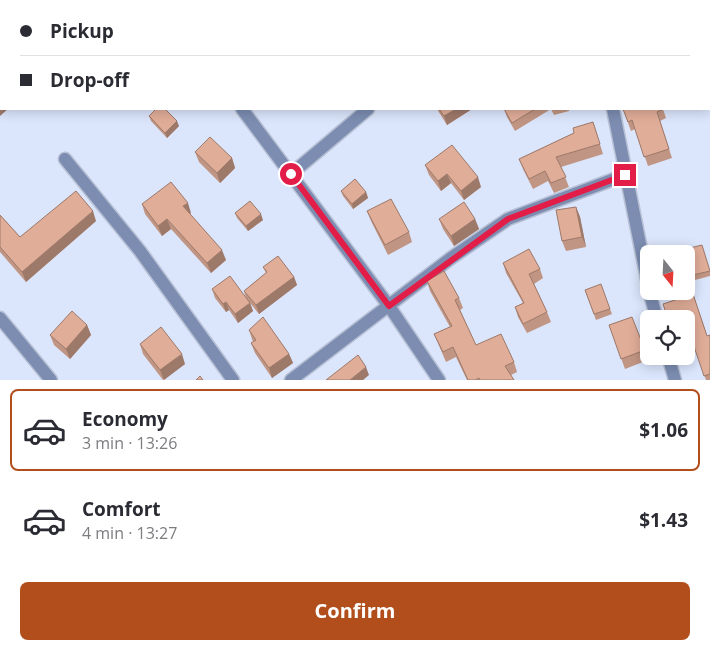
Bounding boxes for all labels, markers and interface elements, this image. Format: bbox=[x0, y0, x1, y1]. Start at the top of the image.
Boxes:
text: Pickup bbox=[50, 18, 114, 44]
text: Drop-off bbox=[50, 67, 129, 93]
route start bbox=[280, 163, 302, 185]
route end bbox=[614, 164, 636, 186]
north arrow bbox=[640, 245, 695, 300]
map controls bbox=[640, 245, 695, 365]
button: locate bbox=[640, 310, 695, 365]
text: Economy bbox=[82, 406, 168, 432]
icon: car bbox=[22, 408, 67, 453]
text: $1.06 bbox=[639, 417, 688, 443]
text: 3 min · 13:26 bbox=[82, 432, 177, 454]
text: Comfort bbox=[82, 496, 161, 522]
icon: car bbox=[22, 498, 67, 543]
text: $1.43 bbox=[639, 507, 688, 533]
text: 4 min · 13:27 bbox=[82, 522, 177, 544]
button: Confirm bbox=[20, 582, 690, 640]

